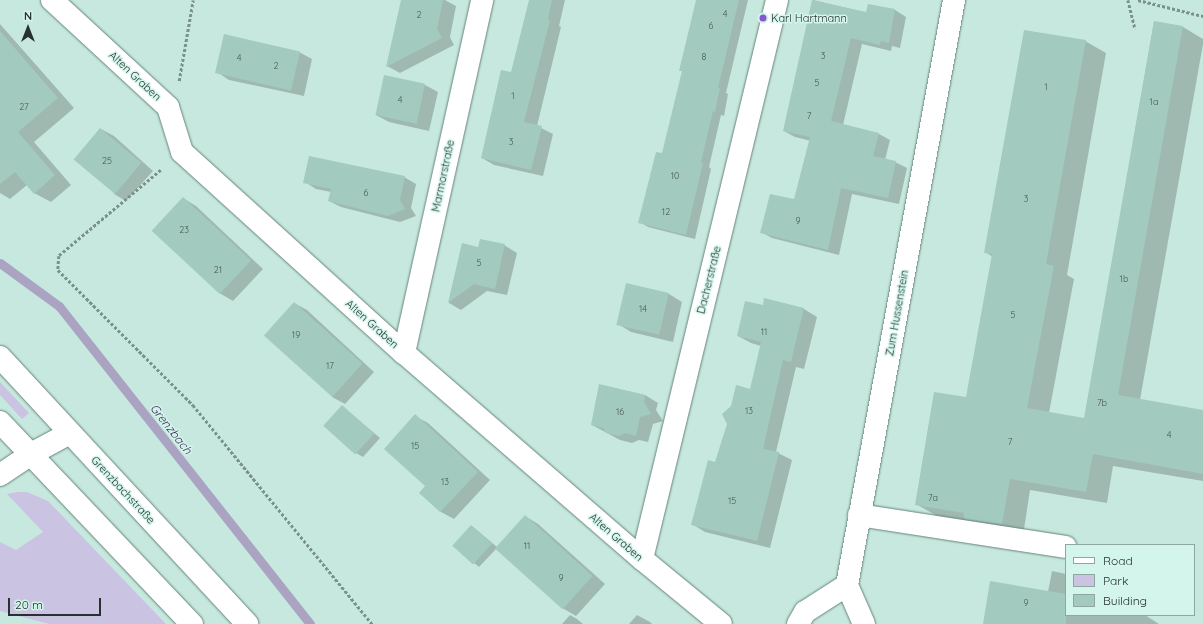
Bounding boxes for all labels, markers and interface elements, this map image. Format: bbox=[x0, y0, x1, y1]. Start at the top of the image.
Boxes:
north arrow bbox=[8, 8, 48, 48]
text: N bbox=[24, 9, 32, 23]
house number: 4 bbox=[723, 9, 727, 19]
house number: 2 bbox=[417, 10, 421, 20]
place label: Karl Hartmann bbox=[771, 11, 847, 25]
marker: Karl Hartmann bbox=[758, 13, 768, 23]
house number: 6 bbox=[709, 21, 713, 31]
street label: Alten Graben bbox=[106, 48, 164, 104]
house number: 3 bbox=[821, 51, 825, 61]
house number: 8 bbox=[702, 52, 706, 62]
house number: 4 bbox=[237, 53, 241, 63]
house number: 2 bbox=[274, 61, 278, 71]
house number: 5 bbox=[815, 78, 819, 88]
house number: 1 bbox=[1044, 82, 1048, 92]
house number: 1 bbox=[511, 91, 515, 101]
house number: 4 bbox=[398, 95, 402, 105]
house number: 1a bbox=[1150, 97, 1158, 107]
house number: 27 bbox=[19, 102, 29, 112]
house number: 7 bbox=[807, 111, 811, 121]
house number: 3 bbox=[509, 137, 513, 147]
street label: Marmorstraße bbox=[429, 139, 457, 213]
house number: 25 bbox=[102, 156, 112, 166]
house number: 10 bbox=[671, 171, 679, 181]
house number: 6 bbox=[364, 188, 368, 198]
house number: 3 bbox=[1024, 194, 1028, 204]
house number: 12 bbox=[662, 207, 670, 217]
house number: 9 bbox=[795, 216, 801, 226]
house number: 23 bbox=[179, 225, 189, 235]
street label: Dacherstraße bbox=[694, 245, 724, 315]
house number: 5 bbox=[477, 258, 481, 268]
house number: 21 bbox=[214, 265, 222, 275]
street label: Zum Hussenstein bbox=[883, 269, 911, 357]
house number: 1b bbox=[1120, 274, 1128, 284]
street label: Alten Graben bbox=[343, 297, 401, 351]
house number: 14 bbox=[639, 304, 647, 314]
house number: 5 bbox=[1011, 310, 1015, 320]
house number: 11 bbox=[761, 327, 767, 337]
house number: 19 bbox=[292, 330, 300, 340]
house number: 17 bbox=[326, 361, 334, 371]
house number: 7b bbox=[1097, 398, 1107, 408]
water label: Grenzbach bbox=[147, 401, 195, 457]
house number: 13 bbox=[745, 406, 753, 416]
house number: 16 bbox=[616, 407, 624, 417]
house number: 4 bbox=[1167, 430, 1171, 440]
house number: 7 bbox=[1008, 437, 1012, 447]
house number: 15 bbox=[411, 441, 419, 451]
street label: Grenzbachstraße bbox=[88, 454, 158, 526]
house number: 13 bbox=[441, 477, 449, 487]
house number: 7a bbox=[928, 493, 938, 503]
house number: 15 bbox=[728, 496, 736, 506]
street label: Alten Graben bbox=[587, 510, 645, 564]
house number: 11 bbox=[524, 541, 530, 551]
legend bbox=[1065, 544, 1195, 616]
text: Road bbox=[1103, 553, 1133, 568]
house number: 9 bbox=[558, 573, 564, 583]
text: Park bbox=[1103, 573, 1128, 588]
scale bar bbox=[10, 590, 103, 616]
text: Building bbox=[1103, 593, 1147, 608]
text: 20 m bbox=[15, 597, 43, 612]
house number: 9 bbox=[1023, 598, 1029, 608]

